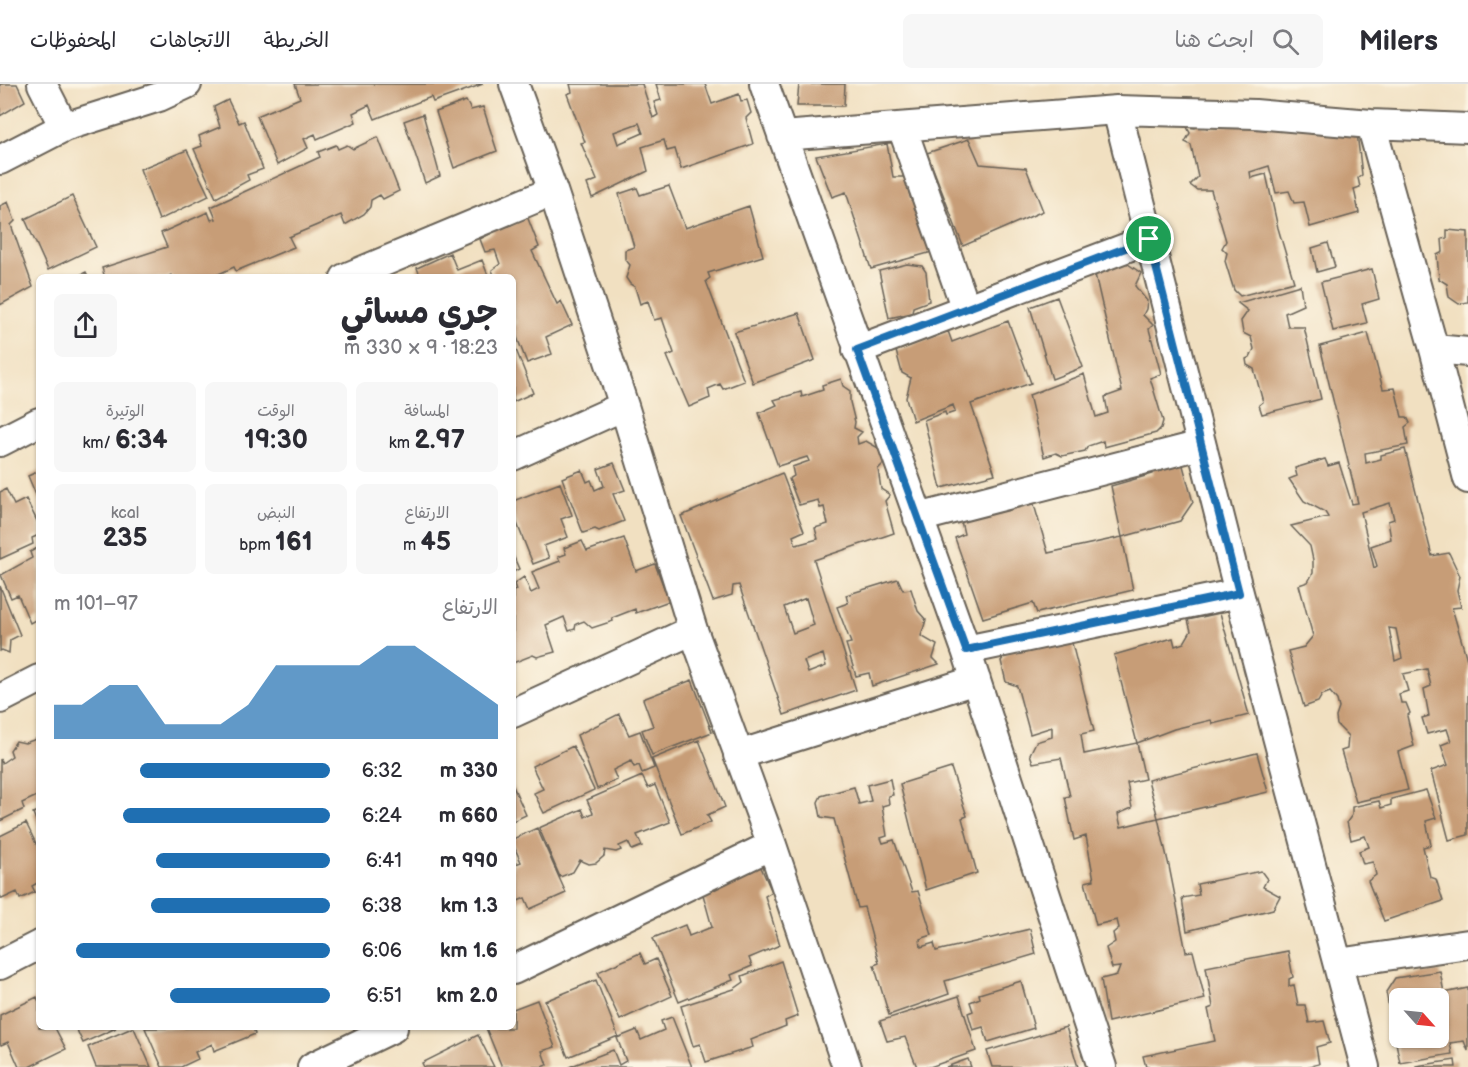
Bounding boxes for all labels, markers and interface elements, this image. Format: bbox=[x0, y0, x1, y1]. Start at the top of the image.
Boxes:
search box bbox=[903, 14, 1323, 68]
icon: search bbox=[1269, 25, 1302, 58]
text: Milers bbox=[1359, 25, 1438, 58]
text: ابحث هنا bbox=[1174, 27, 1254, 54]
text: المحفوظات bbox=[30, 28, 116, 53]
text: الاتجاهات bbox=[149, 28, 231, 53]
text: الخريطة bbox=[264, 28, 329, 53]
pin bbox=[1123, 213, 1174, 264]
icon: arrive bbox=[1132, 222, 1165, 255]
text: جري مسائي bbox=[341, 293, 498, 333]
button: share bbox=[54, 294, 117, 357]
text: 18:23 · 9 × 330 m bbox=[344, 336, 498, 360]
text: الوتيرة bbox=[106, 402, 144, 421]
text: الوقت bbox=[257, 402, 295, 421]
text: المسافة bbox=[404, 402, 450, 421]
text: 6:34 bbox=[115, 425, 168, 456]
text: 19:30 bbox=[244, 425, 308, 456]
text: 2.97 bbox=[414, 425, 465, 456]
text: /km bbox=[82, 434, 115, 453]
text: km bbox=[389, 434, 414, 453]
text: kcal bbox=[111, 504, 139, 523]
text: النبض bbox=[257, 504, 295, 523]
text: الارتفاع bbox=[405, 504, 449, 523]
text: 235 bbox=[102, 523, 148, 554]
text: 161 bbox=[275, 527, 313, 558]
text: 45 bbox=[421, 527, 451, 558]
text: bpm bbox=[239, 536, 275, 555]
text: m bbox=[403, 536, 421, 555]
text: 97–101 m bbox=[54, 592, 138, 616]
text: الارتفاع bbox=[442, 596, 498, 620]
text: 6:32 bbox=[362, 759, 402, 783]
text: 330 m bbox=[440, 759, 498, 783]
text: 6:24 bbox=[362, 804, 402, 828]
text: 660 m bbox=[439, 804, 498, 828]
text: 6:41 bbox=[366, 849, 402, 873]
text: 990 m bbox=[440, 849, 498, 873]
text: 6:38 bbox=[362, 894, 402, 918]
text: 1.3 km bbox=[441, 894, 498, 918]
text: 6:06 bbox=[362, 939, 402, 963]
text: 1.6 km bbox=[440, 939, 498, 963]
text: 6:51 bbox=[367, 984, 402, 1008]
text: 2.0 km bbox=[436, 984, 498, 1008]
north arrow bbox=[1389, 988, 1449, 1048]
map controls bbox=[1389, 988, 1449, 1048]

